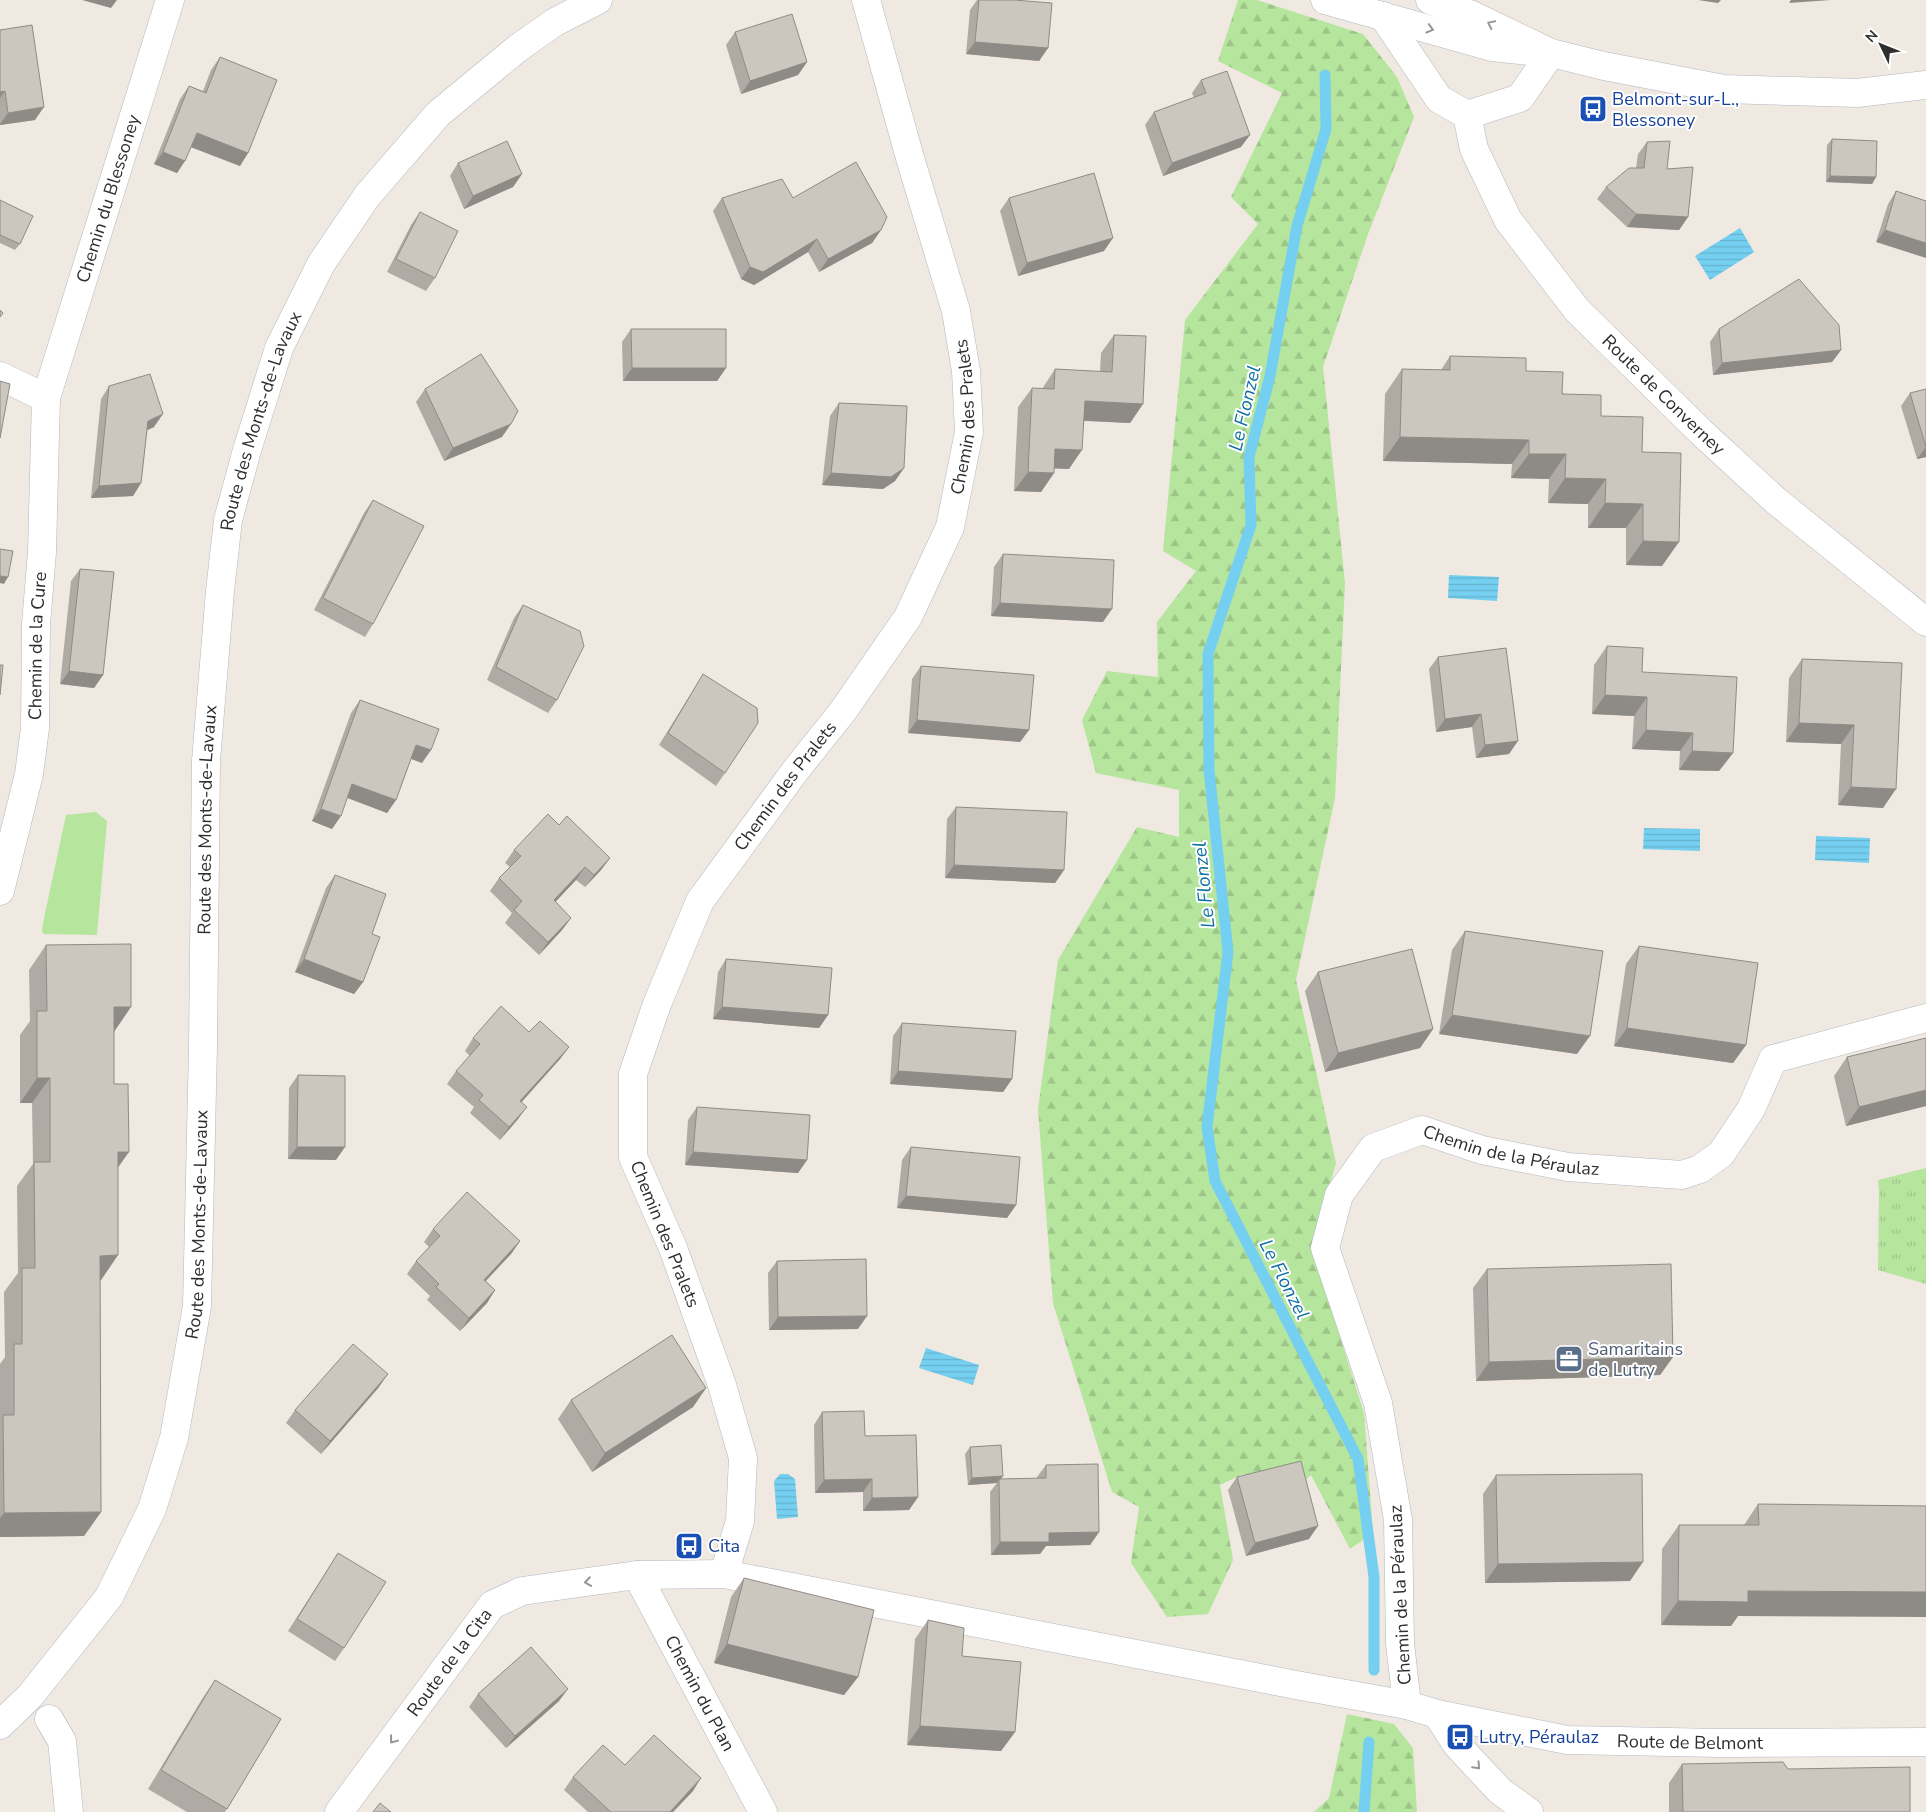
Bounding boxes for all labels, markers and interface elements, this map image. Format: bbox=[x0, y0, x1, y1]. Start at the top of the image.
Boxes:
one-way arrow bbox=[1487, 20, 1496, 31]
north arrow bbox=[1856, 20, 1906, 70]
one-way arrow bbox=[1425, 24, 1433, 34]
text: N bbox=[1861, 26, 1882, 47]
place label: Belmont-sur-L., Blessoney bbox=[1612, 87, 1739, 132]
bus stop icon: Belmont-sur-L., Blessoney bbox=[1578, 94, 1608, 124]
street label: Chemin du Blessoney bbox=[71, 111, 146, 286]
street label: Route des Monts-de-Lavaux bbox=[215, 307, 308, 532]
street label: Route de Converney bbox=[1597, 329, 1731, 461]
street label: Chemin des Pralets bbox=[945, 337, 981, 497]
water label: Le Flonzel bbox=[1223, 363, 1267, 453]
street label: Chemin de la Cure bbox=[23, 571, 52, 720]
street label: Route des Monts-de-Lavaux bbox=[192, 704, 223, 935]
street label: Chemin des Pralets bbox=[728, 716, 842, 856]
water label: Le Flonzel bbox=[1187, 840, 1221, 929]
street label: Route des Monts-de-Lavaux bbox=[179, 1109, 214, 1341]
street label: Chemin de la Péraulaz bbox=[1420, 1119, 1600, 1181]
street label: Chemin des Pralets bbox=[625, 1157, 705, 1311]
water label: Le Flonzel bbox=[1253, 1235, 1315, 1324]
place label: Samaritains de Lutry bbox=[1588, 1337, 1683, 1382]
office icon: Samaritains de Lutry bbox=[1554, 1344, 1584, 1374]
street label: Chemin de la Péraulaz bbox=[1383, 1504, 1417, 1686]
bus stop icon: Cita bbox=[674, 1531, 704, 1561]
place label: Cita bbox=[708, 1534, 740, 1558]
one-way arrow bbox=[584, 1576, 592, 1587]
street label: Route de la Cita bbox=[402, 1603, 497, 1721]
street label: Chemin du Plan bbox=[659, 1631, 741, 1756]
bus stop icon: Lutry, Péraulaz bbox=[1445, 1722, 1475, 1752]
place label: Lutry, Péraulaz bbox=[1479, 1725, 1599, 1749]
street label: Route de Belmont bbox=[1617, 1729, 1764, 1755]
one-way arrow bbox=[390, 1734, 398, 1743]
one-way arrow bbox=[1471, 1760, 1480, 1769]

